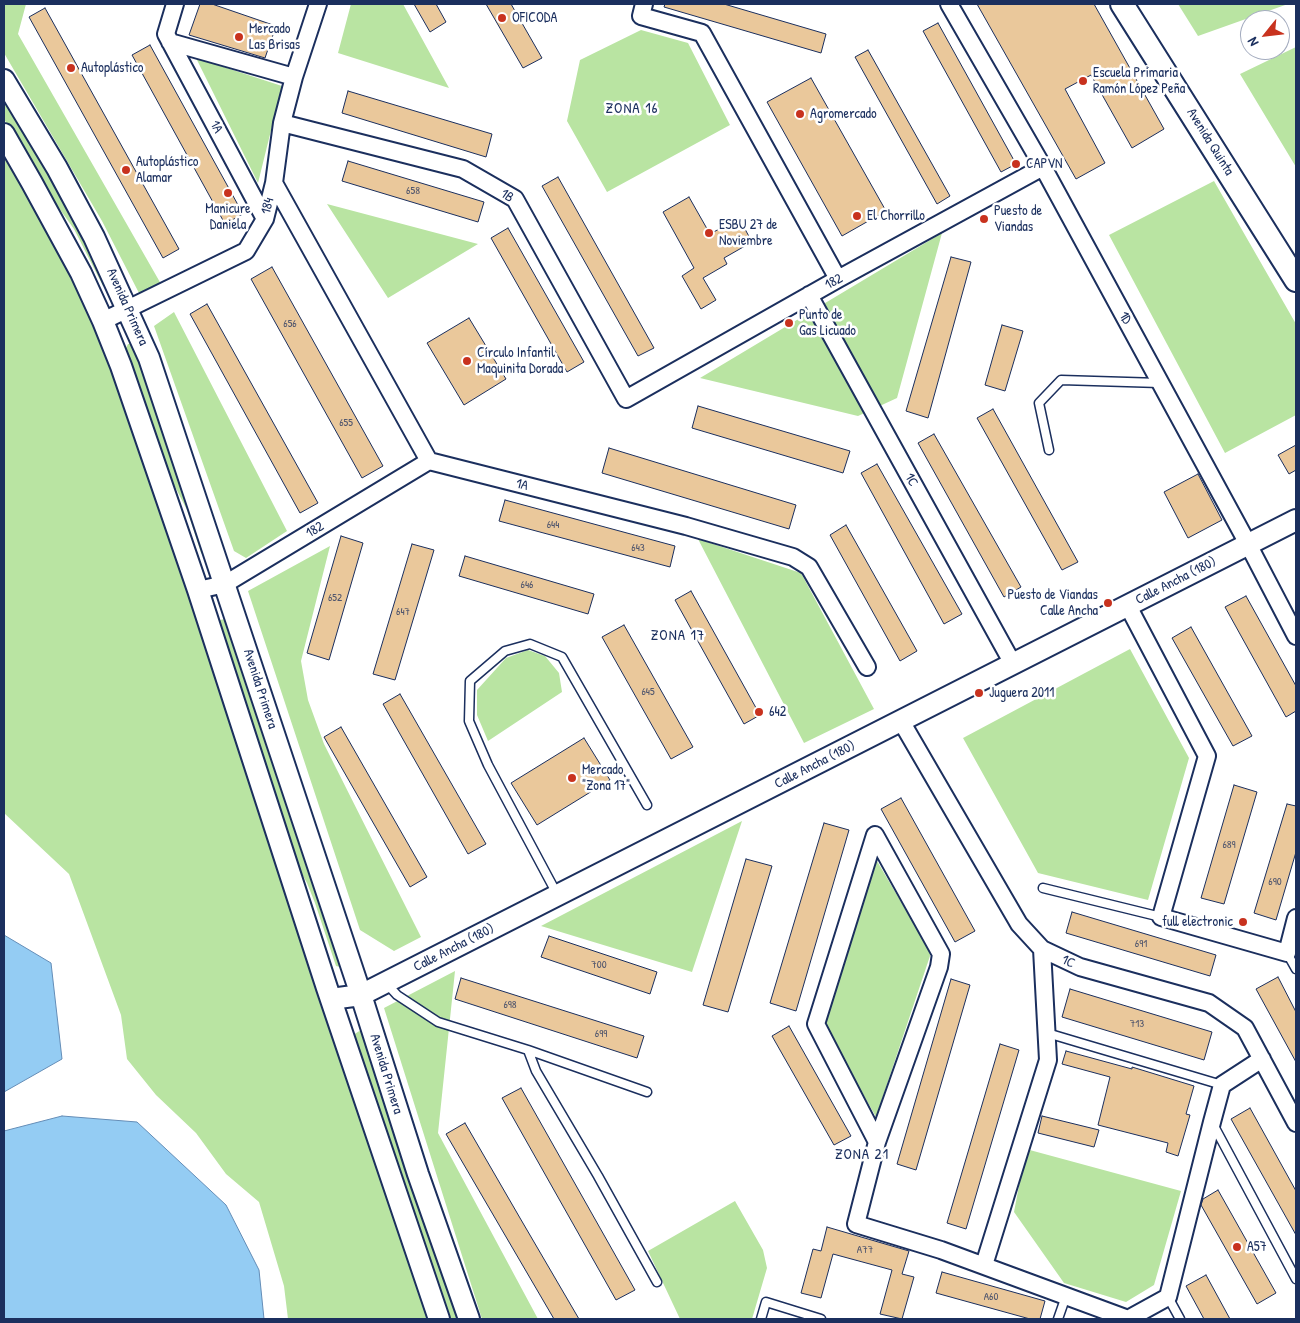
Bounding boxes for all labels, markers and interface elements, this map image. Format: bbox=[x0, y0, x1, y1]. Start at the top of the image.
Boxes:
place label: OFICODA bbox=[512, 10, 557, 26]
north arrow bbox=[1240, 10, 1290, 60]
marker: OFICODA bbox=[496, 12, 508, 24]
place label: Mercado Las Brisas bbox=[249, 21, 300, 54]
marker: Mercado Las Brisas bbox=[233, 31, 245, 43]
text: N bbox=[1242, 34, 1262, 50]
place label: Autoplástico bbox=[81, 60, 144, 76]
marker: Autoplástico bbox=[65, 62, 77, 74]
place label: Escuela Primaria Ramón López Peña bbox=[1093, 65, 1185, 98]
marker: Escuela Primaria Ramón López Peña bbox=[1077, 75, 1089, 87]
district label: ZONA 16 bbox=[605, 100, 659, 118]
street label: Avenida Quinta bbox=[1183, 105, 1237, 179]
place label: Agromercado bbox=[810, 106, 877, 122]
marker: Agromercado bbox=[794, 108, 806, 120]
street label: 1A bbox=[206, 118, 226, 136]
place label: Autoplástico Alamar bbox=[136, 154, 199, 186]
place label: CAPVN bbox=[1026, 156, 1063, 172]
marker: CAPVN bbox=[1010, 158, 1022, 170]
marker: Autoplástico Alamar bbox=[120, 164, 132, 176]
house number: 658 bbox=[406, 184, 420, 198]
street label: 1B bbox=[497, 186, 517, 206]
marker: Manicure Daniela bbox=[222, 187, 234, 199]
street label: 184 bbox=[258, 196, 278, 216]
place label: Manicure Daniela bbox=[205, 201, 251, 233]
place label: Puesto de Viandas bbox=[994, 203, 1042, 236]
place label: El Chorrillo bbox=[867, 208, 925, 224]
marker: El Chorrillo bbox=[851, 210, 863, 222]
marker: Puesto de Viandas bbox=[978, 213, 990, 225]
place label: ESBU 27 de Noviembre bbox=[719, 217, 777, 250]
marker: ESBU 27 de Noviembre bbox=[703, 227, 715, 239]
street label: Avenida Primera bbox=[102, 266, 152, 348]
street label: 182 bbox=[822, 270, 846, 294]
place label: Punto de Gas Licuado bbox=[799, 307, 856, 340]
street label: 1D bbox=[1115, 309, 1135, 327]
house number: 656 bbox=[283, 317, 297, 331]
marker: Punto de Gas Licuado bbox=[783, 317, 795, 329]
place label: Círculo Infantil Maquinita Dorada bbox=[477, 345, 563, 378]
marker: Círculo Infantil Maquinita Dorada bbox=[461, 355, 473, 367]
house number: 655 bbox=[339, 416, 353, 430]
street label: 1C bbox=[901, 470, 921, 490]
street label: 1A bbox=[514, 475, 530, 495]
street label: 182 bbox=[303, 518, 327, 542]
house number: 644 bbox=[547, 518, 559, 532]
house number: 643 bbox=[631, 541, 645, 555]
street label: Calle Ancha (180) bbox=[1133, 553, 1219, 609]
house number: 646 bbox=[521, 578, 533, 592]
place label: Puesto de Viandas Calle Ancha bbox=[1008, 587, 1098, 620]
house number: 652 bbox=[328, 591, 342, 605]
marker: Puesto de Viandas Calle Ancha bbox=[1102, 597, 1114, 609]
house number: 647 bbox=[396, 605, 410, 619]
district label: ZONA 17 bbox=[650, 627, 706, 645]
street label: Avenida Primera bbox=[239, 647, 281, 731]
house number: 645 bbox=[641, 685, 655, 699]
place label: Juguera 2011 bbox=[989, 685, 1054, 701]
marker: Juguera 2011 bbox=[973, 687, 985, 699]
place label: 642 bbox=[769, 704, 786, 720]
marker: 642 bbox=[753, 706, 765, 718]
street label: Calle Ancha (180) bbox=[772, 737, 858, 793]
place label: Mercado "Zona 17" bbox=[582, 762, 630, 794]
marker: Mercado "Zona 17" bbox=[566, 772, 578, 784]
house number: 689 bbox=[1222, 838, 1236, 852]
house number: 690 bbox=[1268, 875, 1282, 889]
place label: full electronic bbox=[1162, 914, 1233, 930]
marker: full electronic bbox=[1237, 916, 1249, 928]
street label: Calle Ancha (180) bbox=[411, 920, 497, 976]
house number: 691 bbox=[1135, 937, 1147, 951]
street label: 1C bbox=[1059, 952, 1077, 972]
house number: 700 bbox=[591, 958, 607, 972]
house number: 698 bbox=[503, 998, 517, 1012]
house number: 713 bbox=[1130, 1017, 1144, 1031]
house number: 699 bbox=[595, 1027, 607, 1041]
street label: Avenida Primera bbox=[366, 1032, 406, 1116]
district label: ZONA 21 bbox=[834, 1146, 890, 1164]
place label: A57 bbox=[1247, 1239, 1267, 1255]
marker: A57 bbox=[1231, 1241, 1243, 1253]
house number: A77 bbox=[857, 1243, 873, 1257]
house number: A60 bbox=[984, 1290, 998, 1304]

